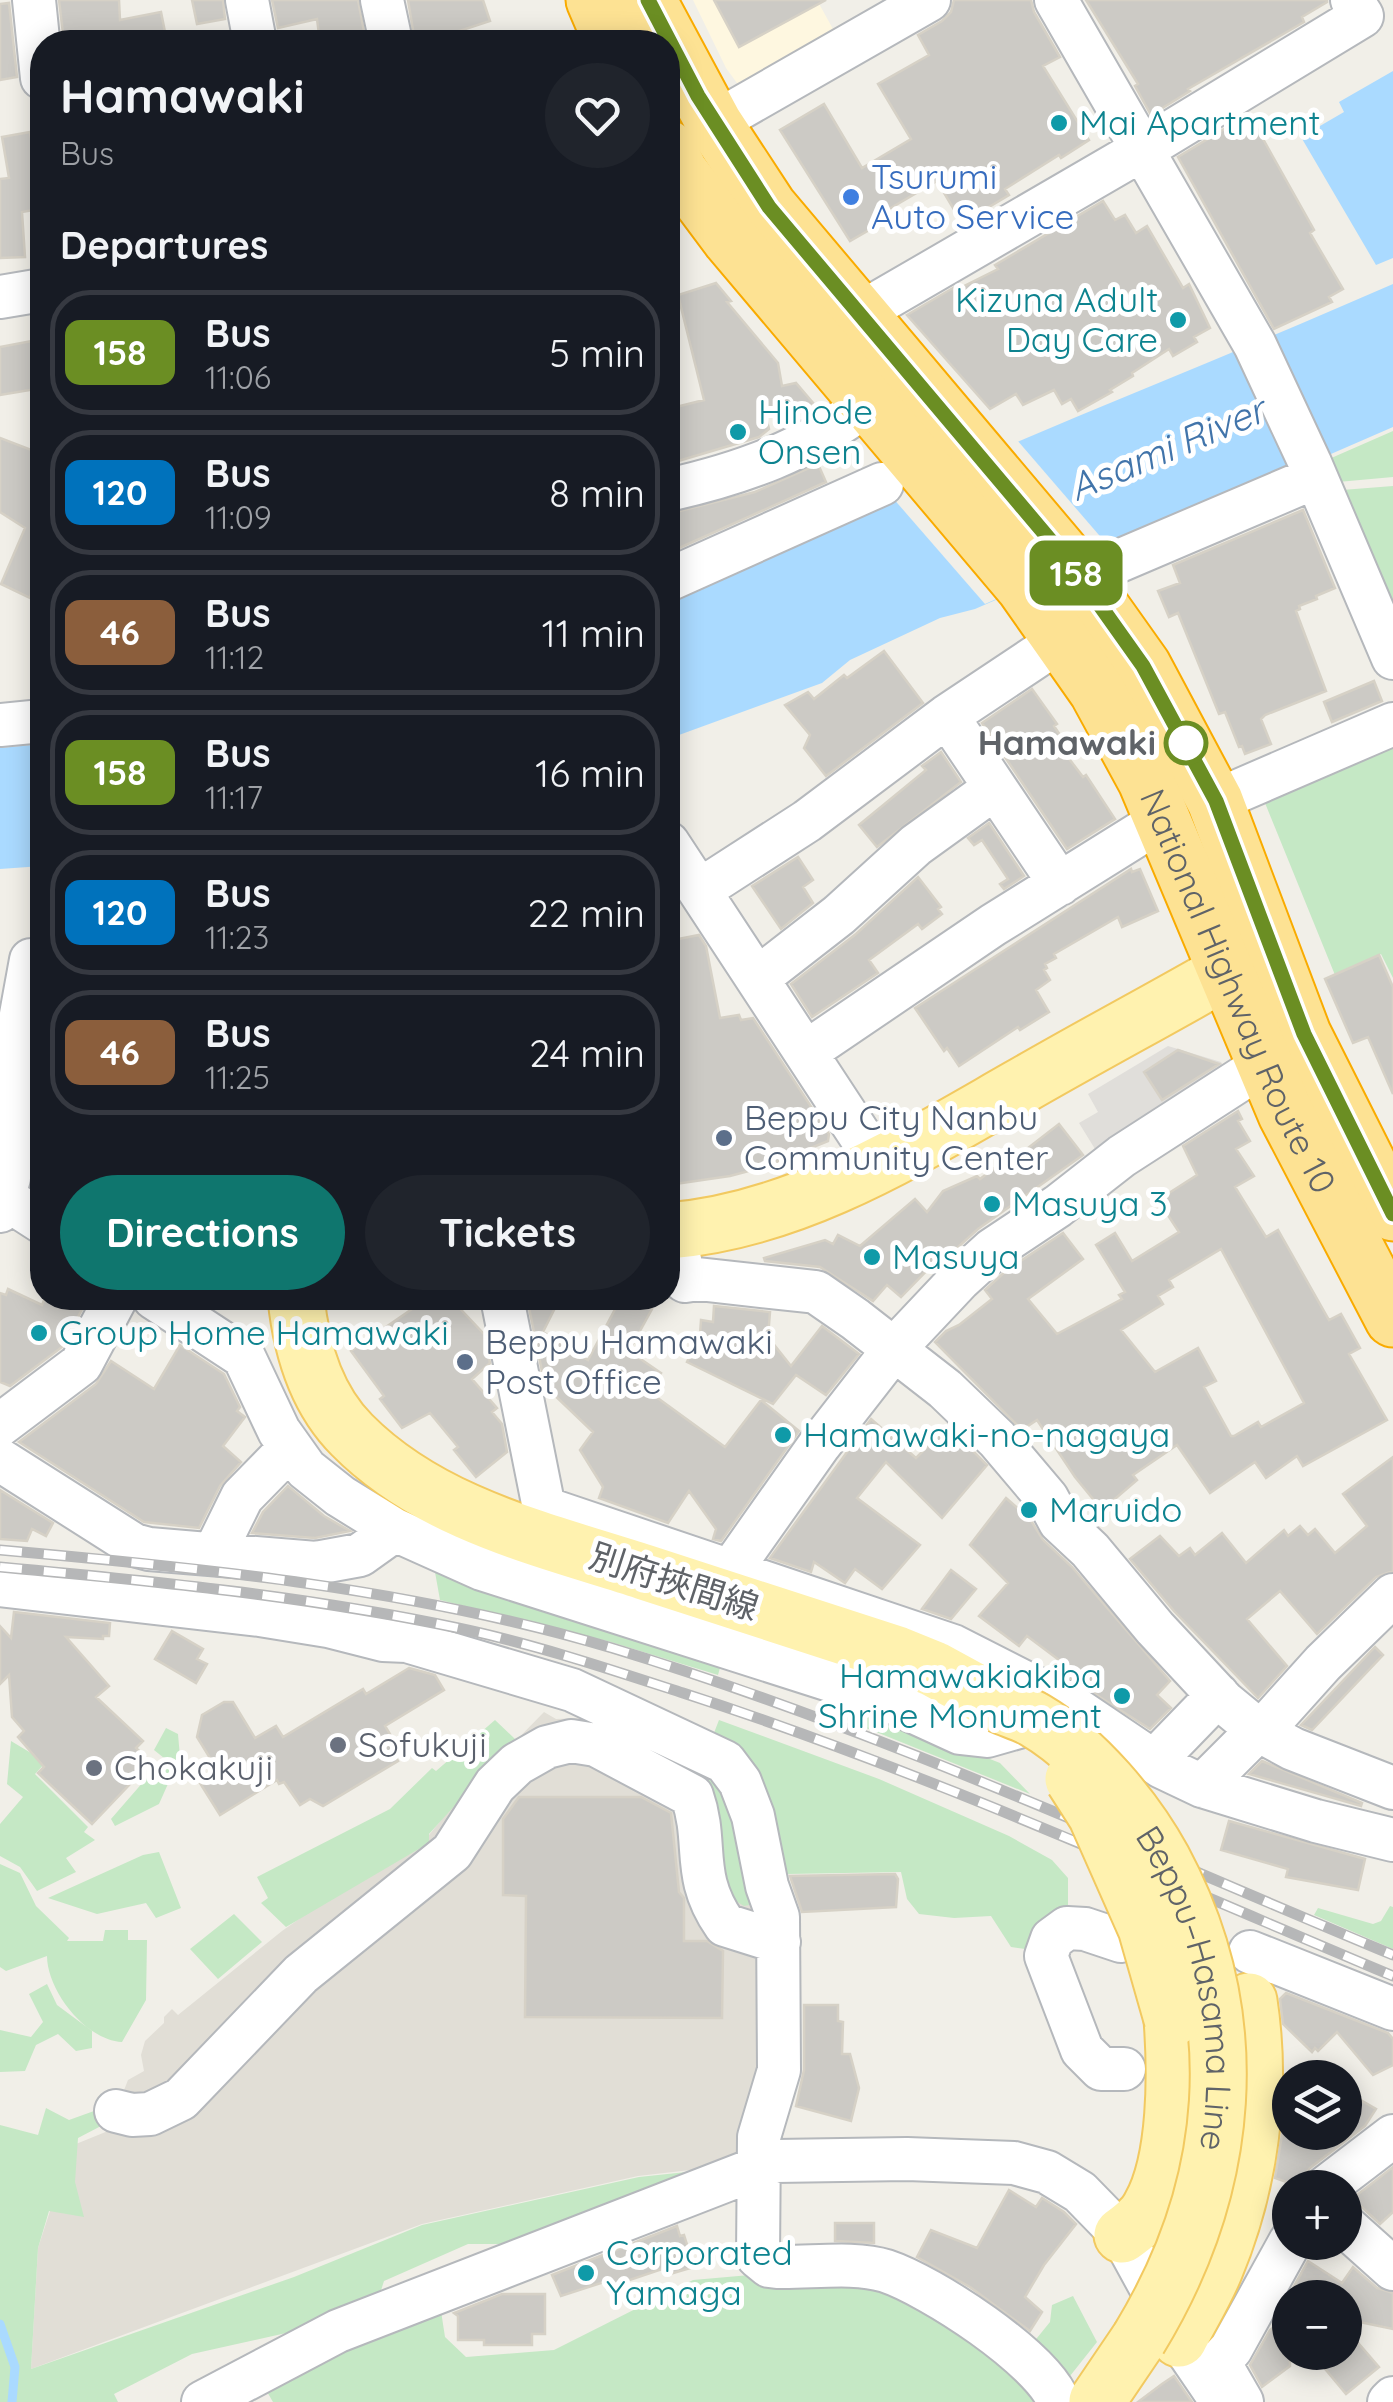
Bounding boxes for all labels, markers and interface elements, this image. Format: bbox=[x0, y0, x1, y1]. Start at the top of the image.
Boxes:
button: heart bbox=[545, 63, 650, 168]
text: Hamawaki bbox=[60, 65, 305, 125]
place label: Mai Apartment bbox=[1079, 100, 1320, 144]
marker: Mai Apartment bbox=[1048, 112, 1070, 134]
text: Bus bbox=[60, 133, 114, 173]
place label: Tsurumi Auto Service bbox=[871, 154, 1074, 238]
marker: Tsurumi Auto Service bbox=[840, 186, 862, 208]
text: Departures bbox=[60, 221, 268, 269]
place label: Kizuna Adult Day Care bbox=[955, 277, 1158, 361]
text: Bus bbox=[205, 309, 271, 357]
marker: Kizuna Adult Day Care bbox=[1167, 309, 1189, 331]
text: 5 min bbox=[549, 329, 645, 377]
text: 158 bbox=[94, 330, 146, 374]
text: 11:06 bbox=[205, 357, 271, 397]
water label: Asami River bbox=[1061, 384, 1276, 511]
place label: Hinode Onsen bbox=[758, 389, 873, 473]
marker: Hinode Onsen bbox=[727, 421, 749, 443]
text: Bus bbox=[205, 449, 271, 497]
text: 8 min bbox=[549, 469, 645, 517]
text: 120 bbox=[92, 470, 148, 514]
text: 11:09 bbox=[205, 497, 272, 537]
line badge: 158 bbox=[1018, 540, 1134, 606]
text: 158 bbox=[1050, 551, 1102, 595]
text: Bus bbox=[205, 589, 271, 637]
text: 11 min bbox=[542, 609, 645, 657]
text: 46 bbox=[100, 610, 140, 654]
text: 11:12 bbox=[205, 637, 264, 677]
place label: Hamawaki bbox=[978, 720, 1156, 764]
marker: Hamawaki bbox=[1165, 722, 1207, 764]
text: Bus bbox=[205, 729, 271, 777]
text: 16 min bbox=[535, 749, 645, 797]
text: 158 bbox=[94, 750, 146, 794]
text: 11:17 bbox=[205, 777, 263, 817]
street label: National Highway Route 10 bbox=[1131, 782, 1347, 1201]
text: Bus bbox=[205, 869, 271, 917]
text: 22 min bbox=[528, 889, 645, 937]
text: 120 bbox=[92, 890, 148, 934]
text: 11:23 bbox=[205, 917, 269, 957]
text: Bus bbox=[205, 1009, 271, 1057]
text: 24 min bbox=[529, 1029, 645, 1077]
text: 46 bbox=[100, 1030, 140, 1074]
text: 11:25 bbox=[205, 1057, 270, 1097]
place label: Beppu City Nanbu Community Center bbox=[744, 1095, 1049, 1179]
marker: Beppu City Nanbu Community Center bbox=[713, 1127, 735, 1149]
button: Directions bbox=[60, 1175, 345, 1290]
button: Tickets bbox=[365, 1175, 650, 1290]
place label: Masuya 3 bbox=[1012, 1181, 1167, 1225]
marker: Masuya 3 bbox=[981, 1193, 1003, 1215]
place label: Masuya bbox=[892, 1234, 1020, 1278]
marker: Masuya bbox=[861, 1246, 883, 1268]
place label: Group Home Hamawaki bbox=[59, 1310, 449, 1354]
place label: Beppu Hamawaki Post Office bbox=[485, 1319, 773, 1403]
marker: Group Home Hamawaki bbox=[28, 1322, 50, 1344]
marker: Beppu Hamawaki Post Office bbox=[454, 1351, 476, 1373]
place label: Hamawaki-no-nagaya bbox=[803, 1412, 1170, 1456]
marker: Hamawaki-no-nagaya bbox=[772, 1424, 794, 1446]
place label: Maruido bbox=[1049, 1487, 1182, 1531]
marker: Maruido bbox=[1018, 1499, 1040, 1521]
street label: 別府挾間線 bbox=[584, 1533, 764, 1629]
place label: Hamawakiakiba Shrine Monument bbox=[818, 1653, 1102, 1737]
marker: Hamawakiakiba Shrine Monument bbox=[1111, 1685, 1133, 1707]
place label: Sofukuji bbox=[358, 1722, 487, 1766]
marker: Sofukuji bbox=[327, 1734, 349, 1756]
place label: Chokakuji bbox=[114, 1745, 273, 1789]
marker: Chokakuji bbox=[83, 1757, 105, 1779]
street label: Beppu–Hasama Line bbox=[1127, 1817, 1241, 2154]
map controls bbox=[1272, 2060, 1362, 2370]
button: layers bbox=[1272, 2060, 1362, 2150]
button: + bbox=[1272, 2170, 1362, 2260]
place label: Corporated Yamaga bbox=[606, 2230, 793, 2314]
marker: Corporated Yamaga bbox=[575, 2262, 597, 2284]
button: − bbox=[1272, 2280, 1362, 2370]

